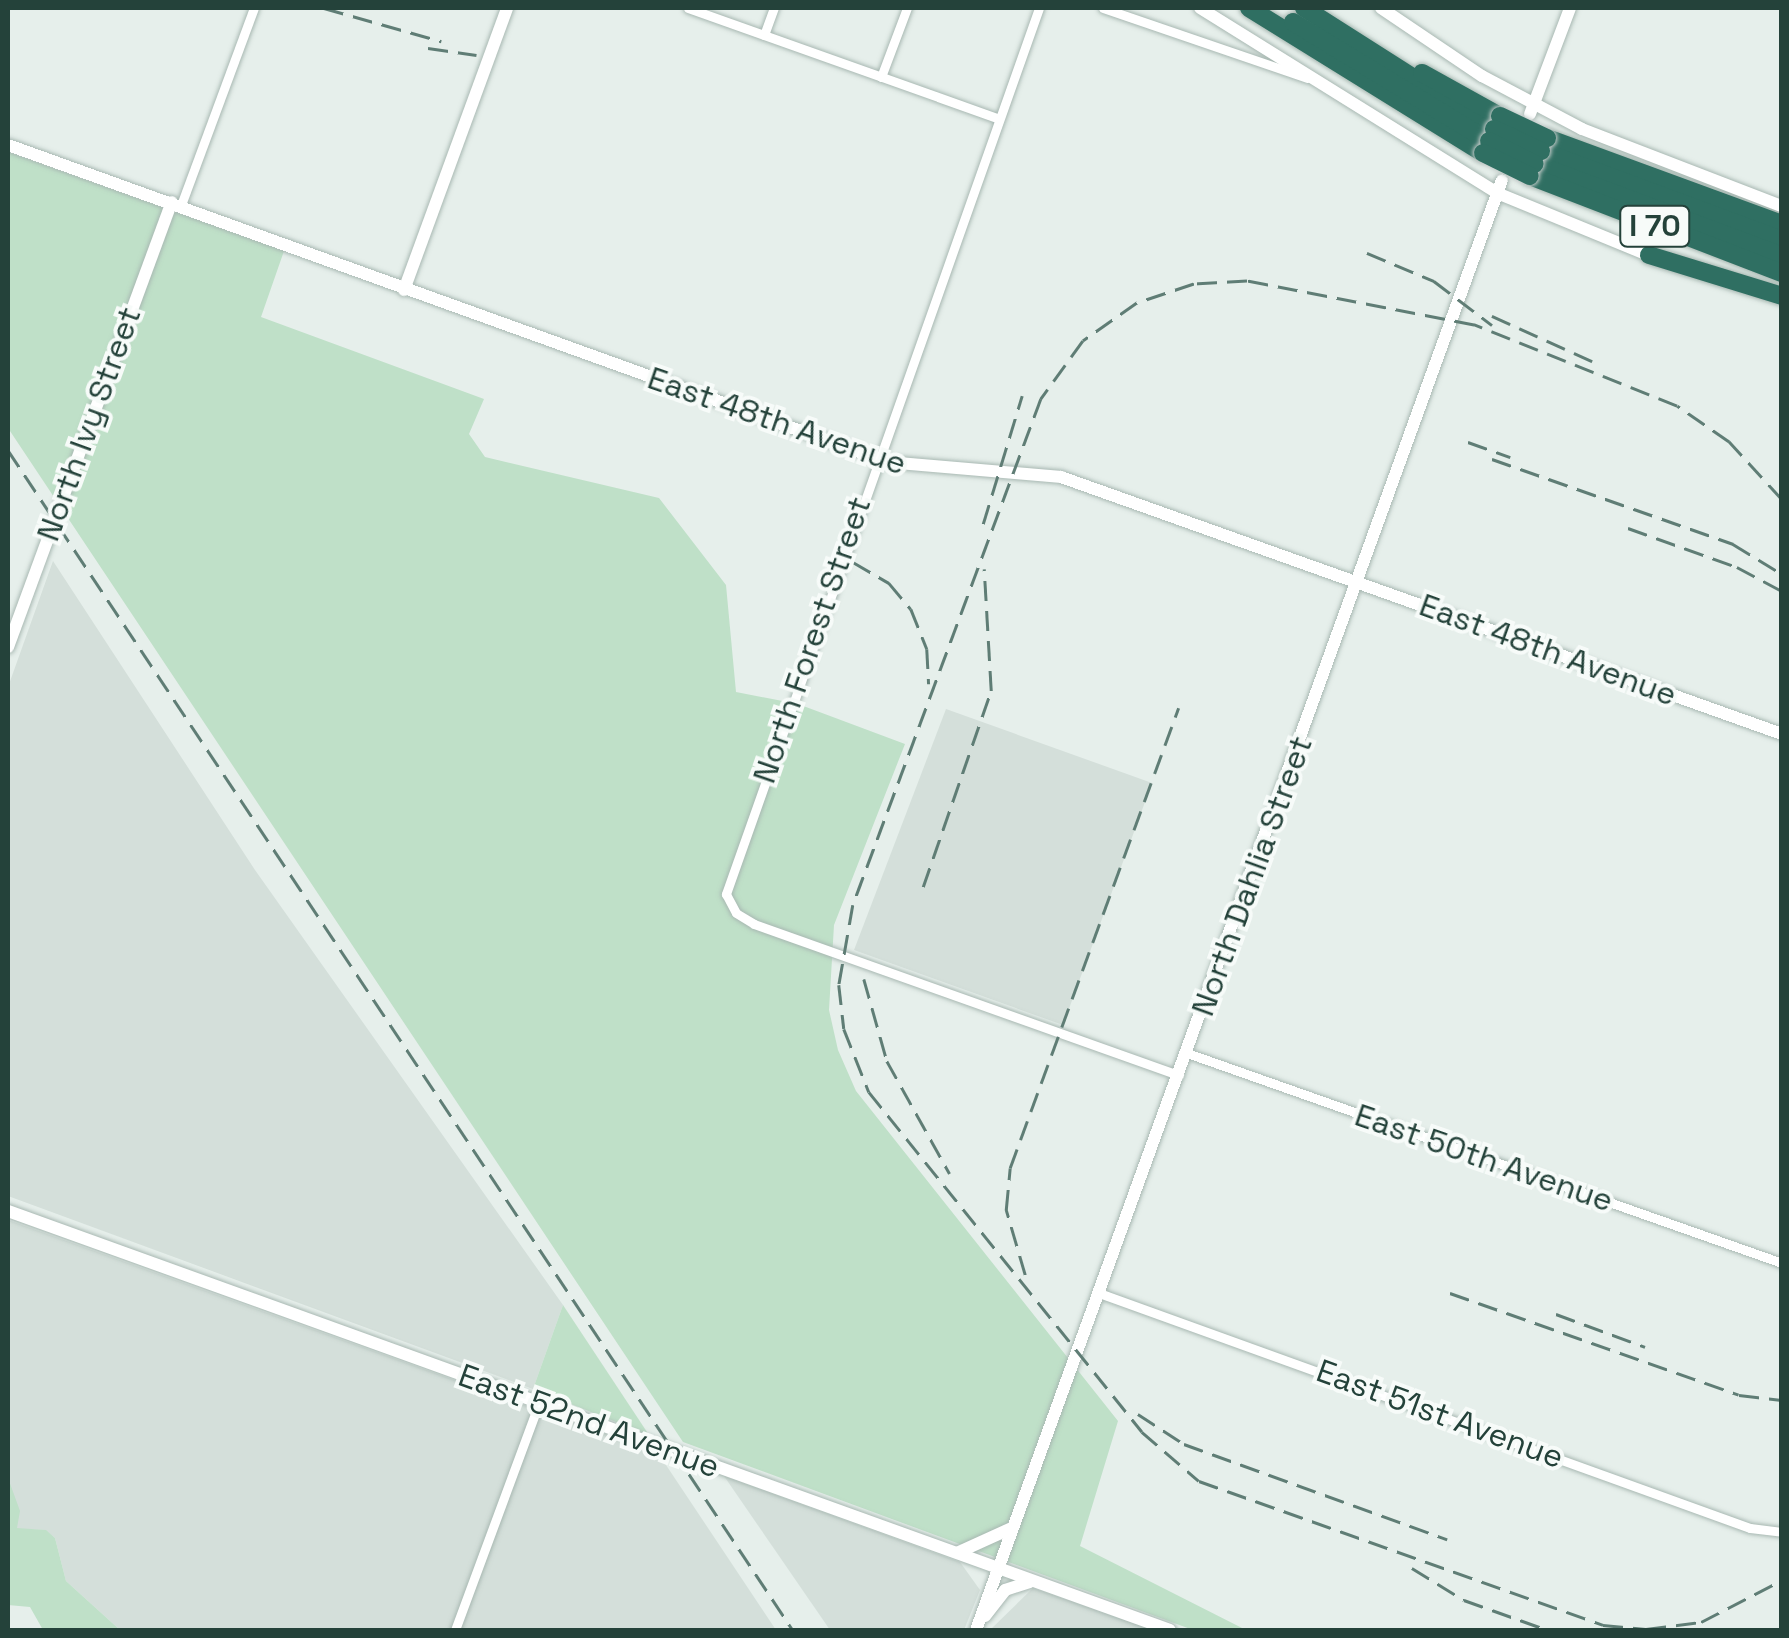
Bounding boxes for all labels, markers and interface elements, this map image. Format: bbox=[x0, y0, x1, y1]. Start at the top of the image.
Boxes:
road number: I 70 bbox=[1618, 201, 1692, 251]
street label: North Ivy Street bbox=[29, 302, 149, 546]
street label: East 48th Avenue bbox=[643, 359, 911, 483]
street label: North Forest Street bbox=[745, 492, 879, 788]
street label: East 48th Avenue bbox=[1414, 586, 1682, 714]
street label: North Dahlia Street bbox=[1184, 731, 1320, 1021]
street label: East 50th Avenue bbox=[1350, 1096, 1618, 1220]
street label: East 51st Avenue bbox=[1311, 1351, 1569, 1477]
street label: East 52nd Avenue bbox=[453, 1356, 725, 1486]

